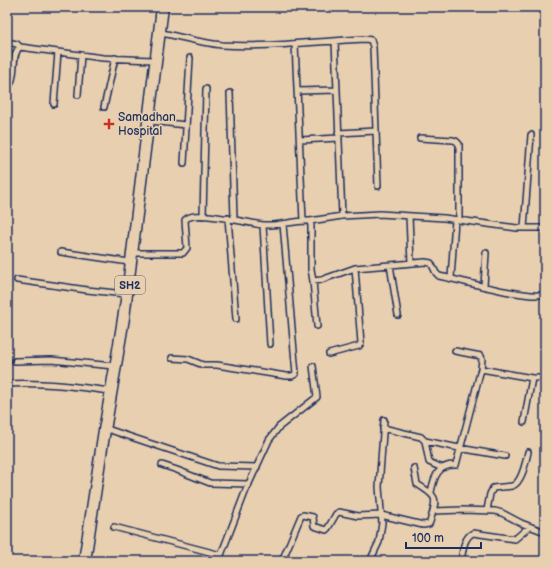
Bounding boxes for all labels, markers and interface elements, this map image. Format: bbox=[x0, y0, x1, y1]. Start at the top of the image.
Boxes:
place label: Samadhan Hospital bbox=[118, 110, 176, 139]
marker: Samadhan Hospital bbox=[103, 118, 115, 130]
road number: SH2 bbox=[115, 276, 145, 294]
scale bar bbox=[406, 524, 481, 550]
text: 100 m bbox=[412, 531, 444, 546]

